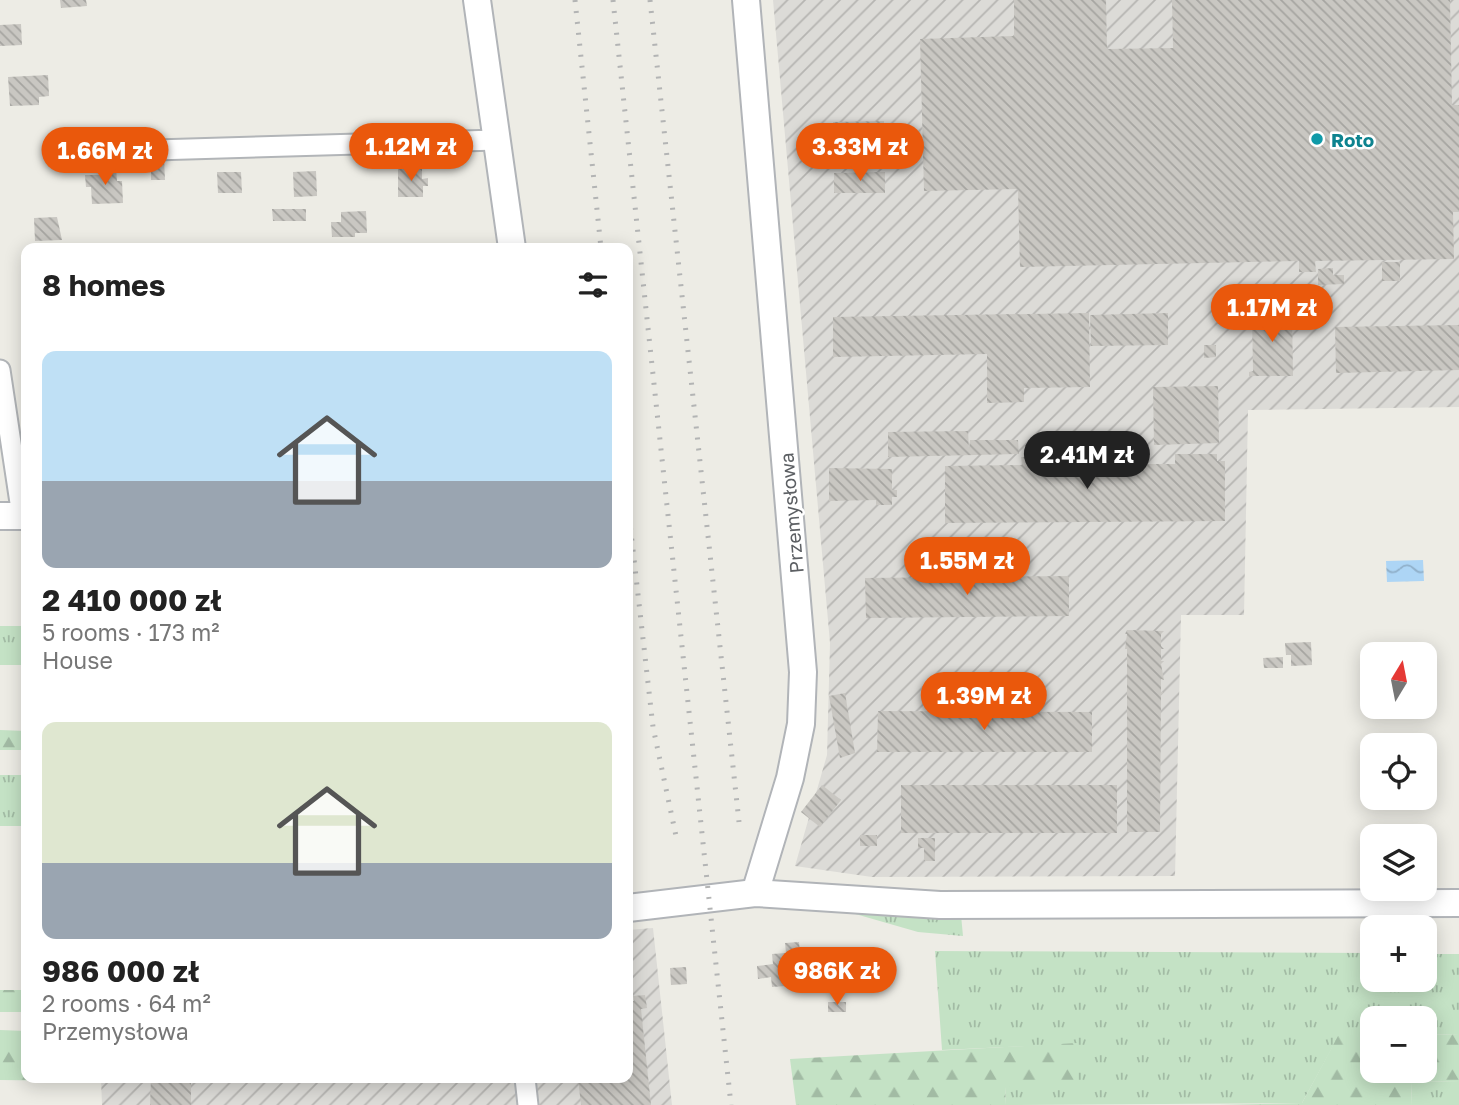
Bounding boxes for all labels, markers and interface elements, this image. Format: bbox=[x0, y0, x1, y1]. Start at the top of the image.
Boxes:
pin: 1.12M zł bbox=[339, 124, 483, 183]
pin: 3.33M zł bbox=[788, 124, 932, 183]
pin: 1.66M zł bbox=[33, 128, 177, 187]
place label: Roto bbox=[1331, 128, 1374, 151]
marker: Roto bbox=[1309, 131, 1325, 147]
text: 1.12M zł bbox=[365, 132, 457, 160]
text: 3.33M zł bbox=[812, 132, 908, 160]
text: 1.66M zł bbox=[58, 136, 153, 164]
icon: filters bbox=[574, 266, 612, 304]
text: 8 homes bbox=[42, 267, 166, 303]
pin: 1.17M zł bbox=[1200, 284, 1344, 344]
text: 1.17M zł bbox=[1227, 293, 1317, 321]
icon: home bbox=[264, 397, 390, 523]
pin: 2.41M zł bbox=[1015, 432, 1159, 491]
text: 2.41M zł bbox=[1040, 440, 1134, 468]
street label: Przemysłowa bbox=[774, 452, 808, 574]
pin: 1.55M zł bbox=[895, 538, 1039, 597]
text: 1.55M zł bbox=[920, 546, 1014, 574]
text: 2 410 000 zł bbox=[42, 582, 222, 618]
text: 5 rooms · 173 m² bbox=[42, 618, 220, 646]
north arrow bbox=[1360, 642, 1437, 719]
map controls bbox=[1360, 642, 1437, 1083]
text: House bbox=[42, 646, 113, 674]
pin: 1.39M zł bbox=[912, 672, 1056, 732]
text: 1.39M zł bbox=[937, 681, 1031, 709]
button: locate bbox=[1360, 733, 1437, 810]
icon: home bbox=[264, 768, 390, 894]
button: layers bbox=[1360, 824, 1437, 901]
button: + bbox=[1360, 915, 1437, 992]
pin: 986K zł bbox=[772, 948, 902, 1007]
text: 986 000 zł bbox=[42, 953, 199, 989]
text: 986K zł bbox=[794, 956, 880, 984]
text: 2 rooms · 64 m² bbox=[42, 989, 211, 1017]
button: − bbox=[1360, 1006, 1437, 1083]
text: Przemysłowa bbox=[42, 1017, 189, 1045]

